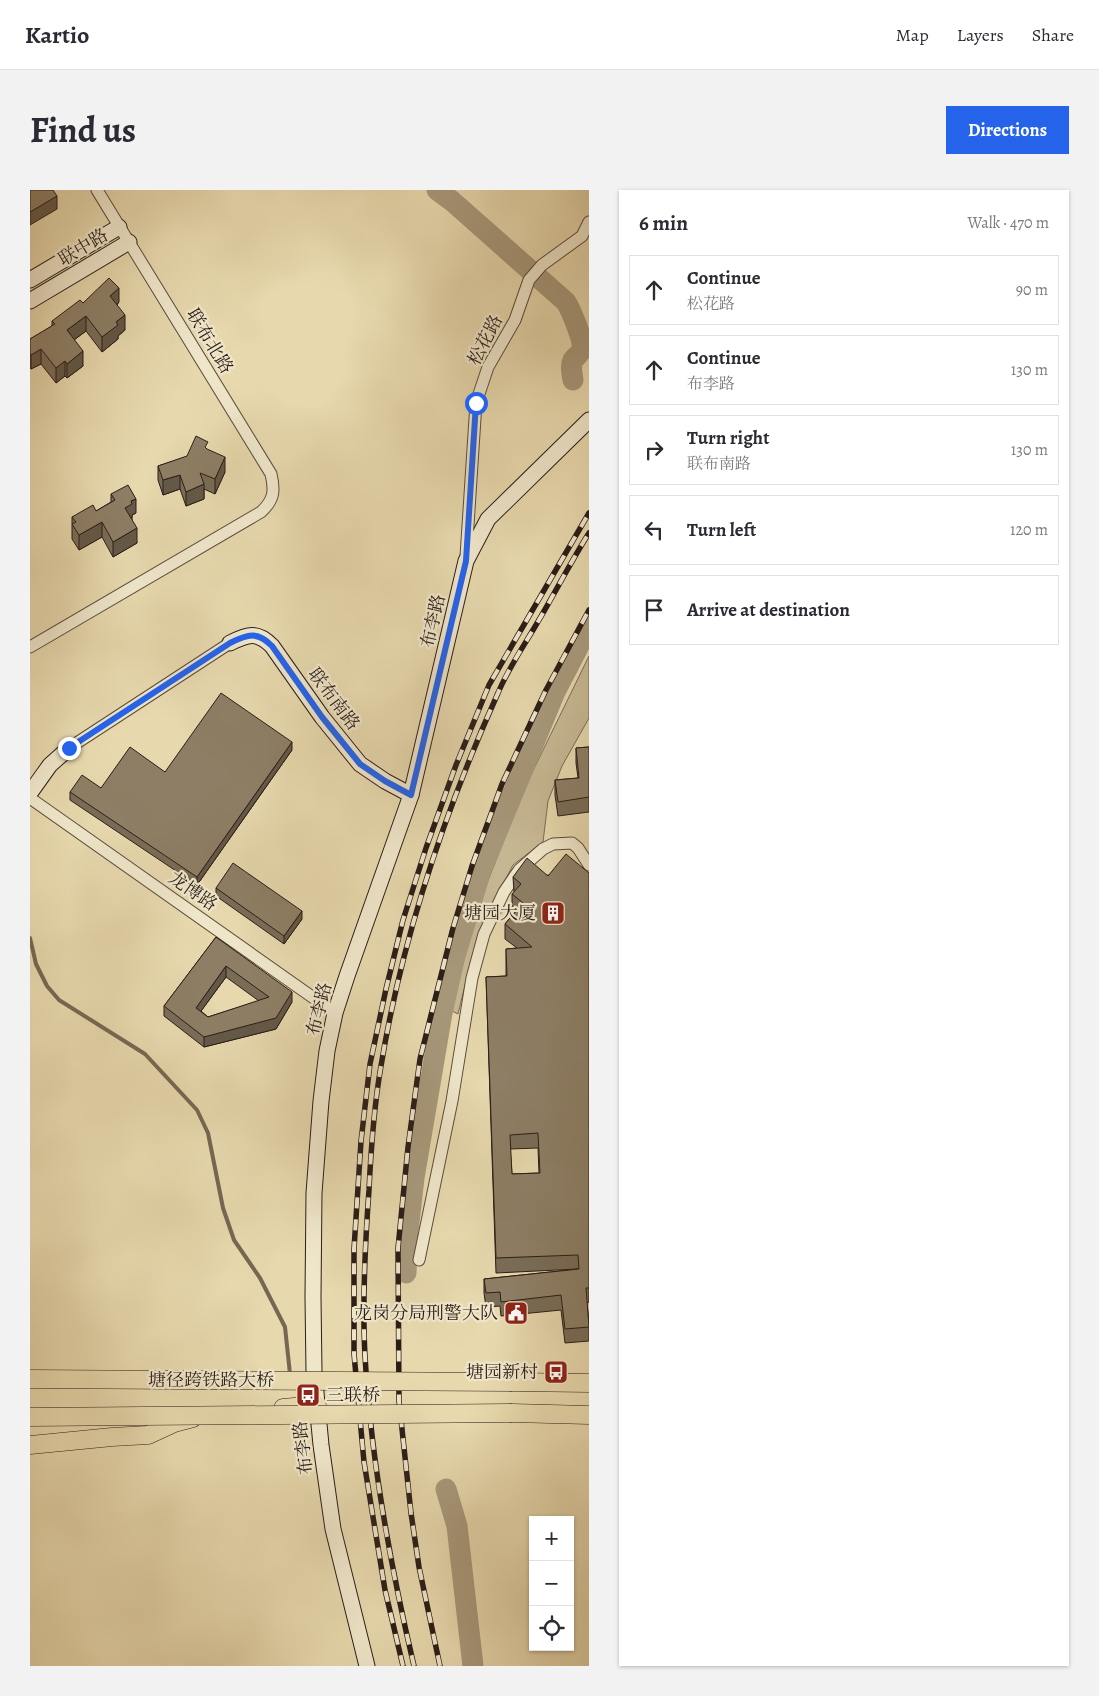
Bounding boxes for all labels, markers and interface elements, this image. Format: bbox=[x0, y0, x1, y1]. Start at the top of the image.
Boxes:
text: Kartio bbox=[25, 19, 89, 51]
text: Map bbox=[896, 23, 929, 47]
text: Layers bbox=[957, 23, 1004, 47]
text: Share bbox=[1032, 23, 1074, 47]
text: Find us bbox=[30, 106, 136, 154]
button: Directions bbox=[946, 106, 1069, 154]
text: 6 min bbox=[639, 209, 688, 237]
text: Walk · 470 m bbox=[968, 212, 1049, 234]
street label: 联中路 bbox=[54, 223, 112, 271]
text: Continue bbox=[687, 265, 761, 291]
icon: ahead bbox=[640, 276, 668, 304]
text: 90 m bbox=[1016, 279, 1048, 301]
text: 松花路 bbox=[687, 293, 735, 315]
street label: 联布北路 bbox=[181, 304, 239, 378]
street label: 松花路 bbox=[462, 310, 508, 370]
text: Continue bbox=[687, 345, 761, 371]
icon: ahead bbox=[640, 356, 668, 384]
text: 130 m bbox=[1011, 359, 1048, 381]
text: 布李路 bbox=[687, 373, 735, 395]
route start bbox=[465, 392, 488, 415]
text: Turn right bbox=[687, 425, 769, 451]
icon: right bbox=[640, 436, 668, 464]
text: 130 m bbox=[1011, 439, 1048, 461]
text: 联布南路 bbox=[687, 453, 751, 475]
icon: left bbox=[640, 516, 668, 544]
text: Turn left bbox=[687, 517, 756, 543]
text: 120 m bbox=[1010, 519, 1048, 541]
street label: 布李路 bbox=[415, 592, 451, 650]
icon: arrive bbox=[640, 596, 668, 624]
text: Arrive at destination bbox=[687, 597, 850, 623]
street label: 联布南路 bbox=[303, 663, 365, 735]
route end bbox=[58, 737, 81, 760]
street label: 龙博路 bbox=[164, 866, 222, 916]
building icon: 塘园大厦 bbox=[540, 900, 566, 926]
place label: 塘园大厦 bbox=[464, 901, 536, 925]
street label: 布李路 bbox=[301, 980, 337, 1038]
public building icon: 龙岗分局刑警大队 bbox=[503, 1300, 529, 1326]
place label: 龙岗分局刑警大队 bbox=[354, 1301, 498, 1325]
bus stop icon: 塘园新村 bbox=[543, 1359, 569, 1385]
place label: 塘园新村 bbox=[466, 1360, 538, 1384]
street label: 塘径跨铁路大桥 bbox=[148, 1368, 274, 1392]
bus stop icon: 三联桥 bbox=[295, 1382, 321, 1408]
place label: 三联桥 bbox=[326, 1383, 380, 1407]
street label: 布李路 bbox=[288, 1420, 318, 1476]
map controls bbox=[529, 1516, 574, 1651]
button: + bbox=[529, 1516, 574, 1561]
button: − bbox=[529, 1561, 574, 1606]
button: locate bbox=[529, 1606, 574, 1651]

